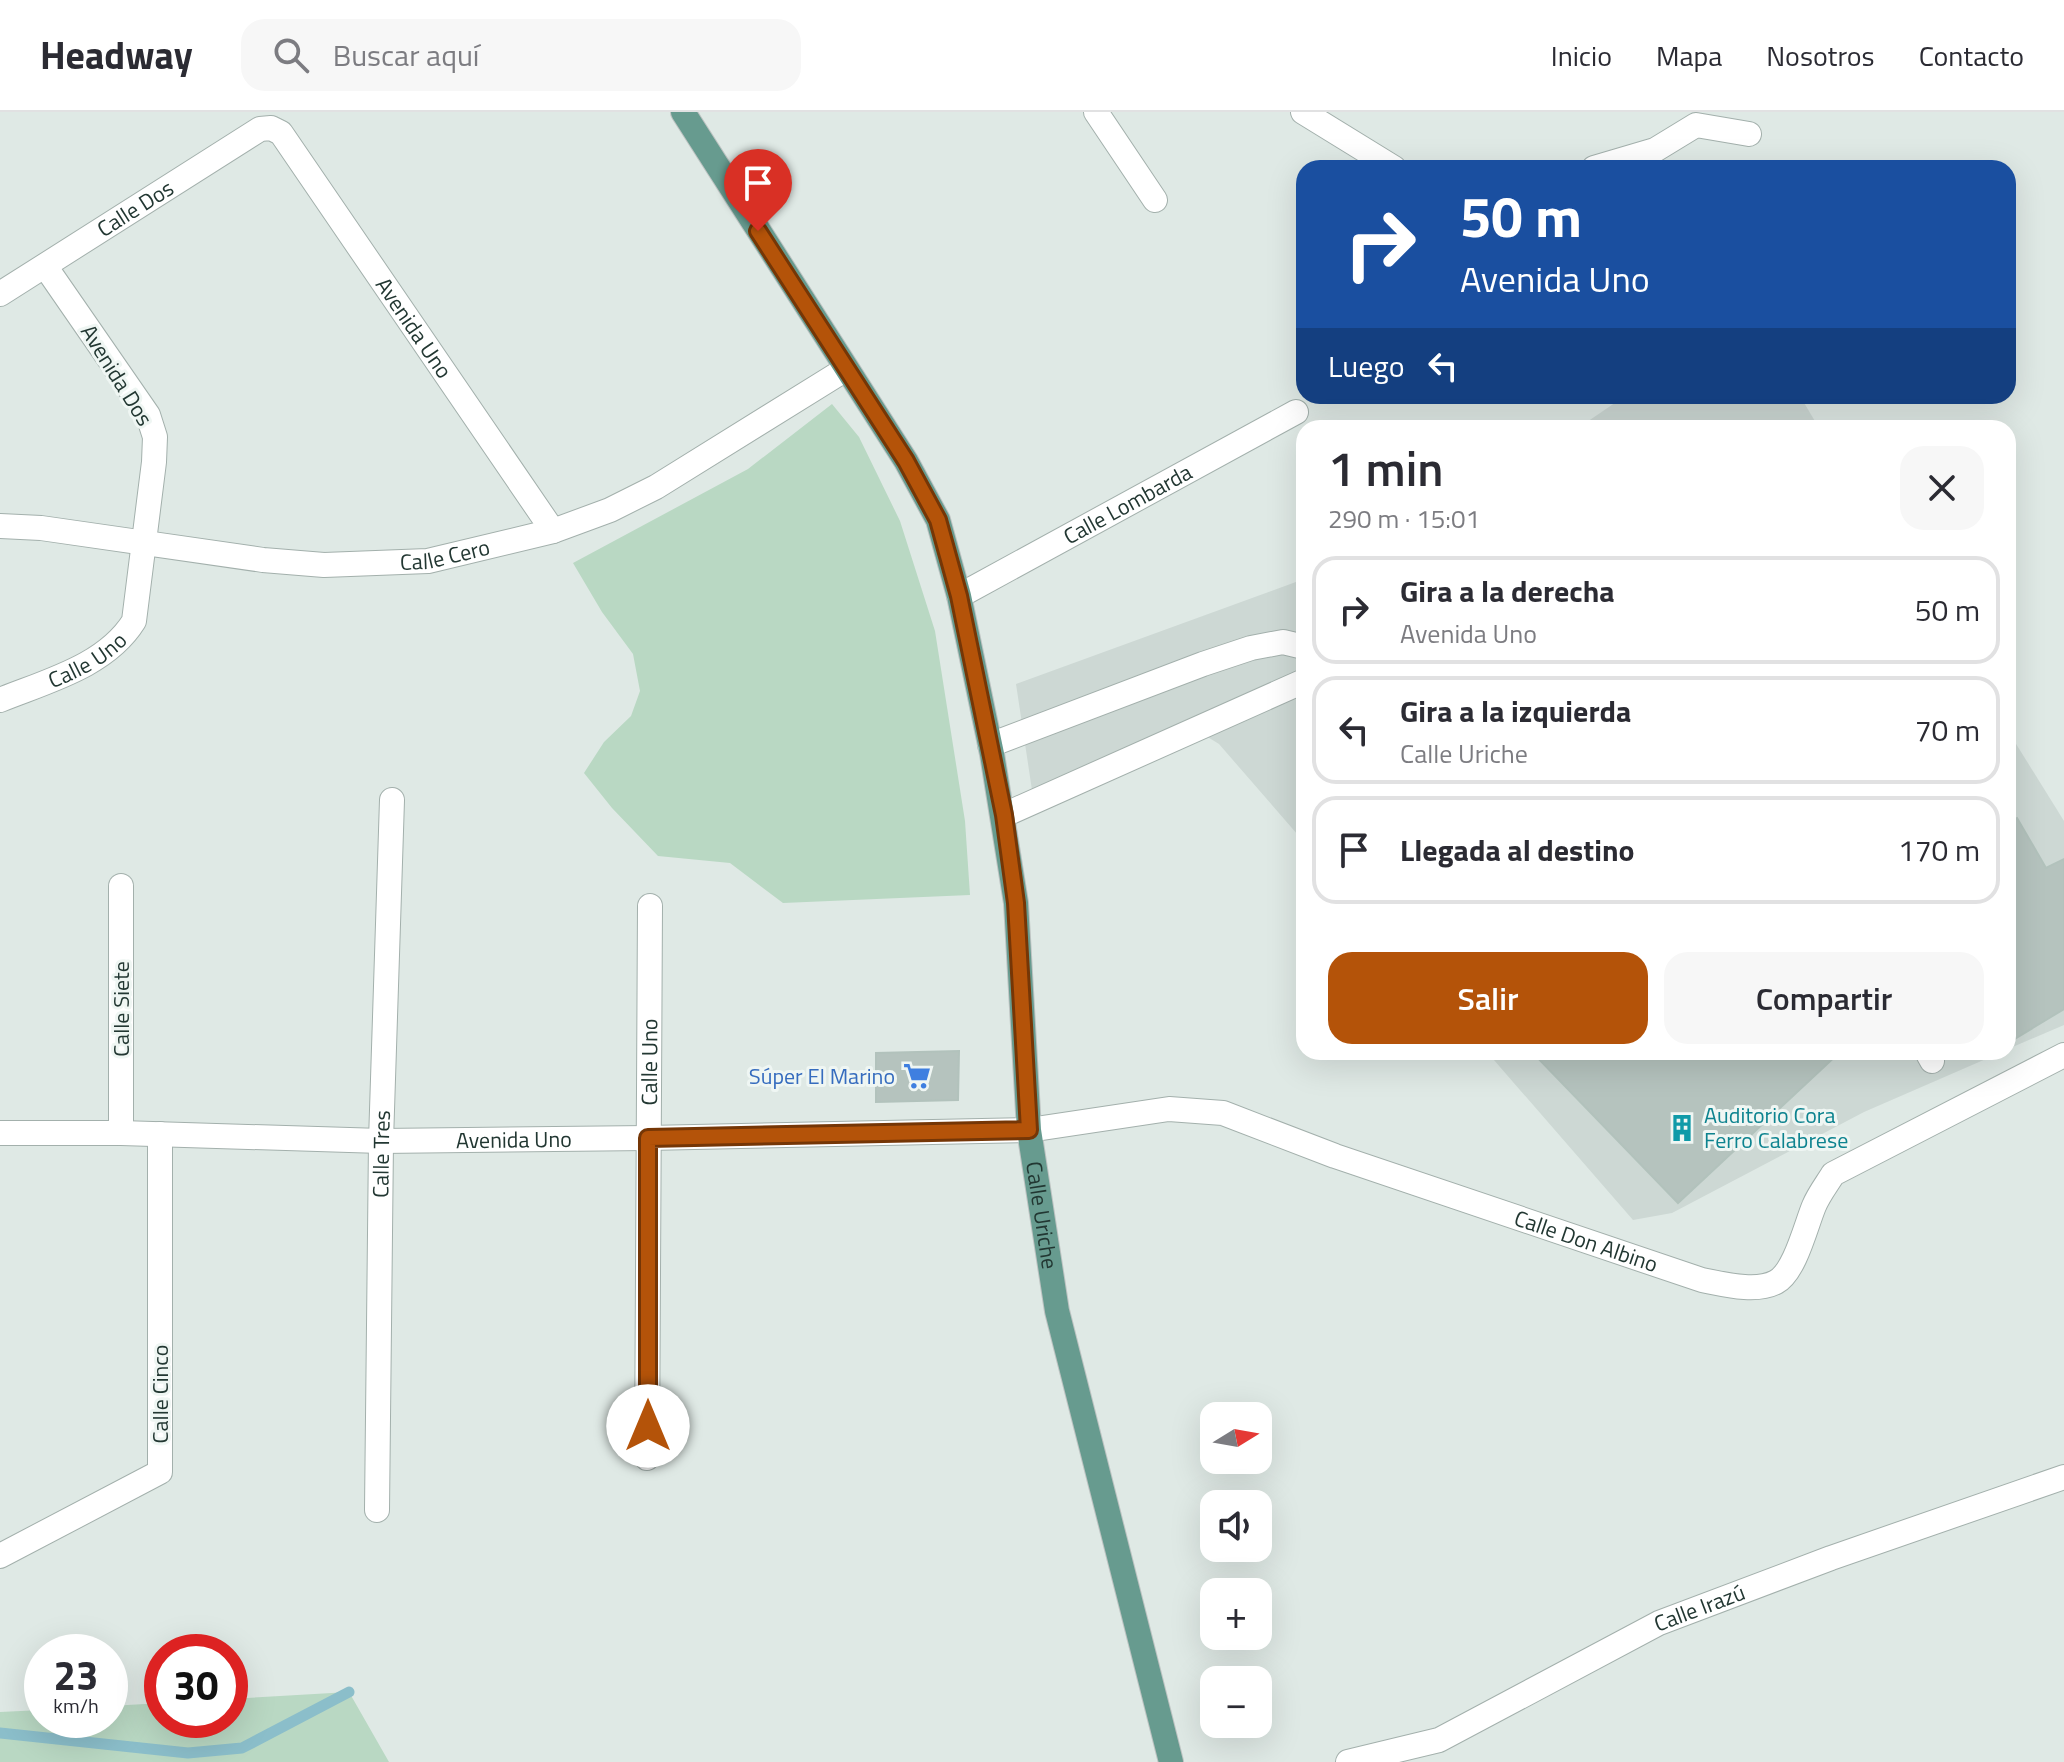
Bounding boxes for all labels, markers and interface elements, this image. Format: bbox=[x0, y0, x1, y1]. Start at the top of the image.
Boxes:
search box bbox=[241, 19, 801, 91]
text: Headway bbox=[40, 26, 193, 84]
text: Buscar aquí bbox=[333, 32, 479, 78]
icon: search bbox=[269, 33, 313, 77]
text: Inicio bbox=[1551, 34, 1612, 77]
text: Mapa bbox=[1656, 34, 1722, 77]
text: Nosotros bbox=[1766, 34, 1875, 77]
text: Contacto bbox=[1919, 34, 2024, 77]
pin bbox=[724, 149, 792, 231]
icon: arrive bbox=[736, 161, 780, 205]
street label: Calle Dos bbox=[90, 171, 180, 245]
text: 50 m bbox=[1460, 174, 1582, 259]
icon: right bbox=[1328, 192, 1432, 296]
text: Avenida Uno bbox=[1460, 251, 1650, 306]
street label: Avenida Uno bbox=[367, 270, 461, 385]
street label: Avenida Dos bbox=[72, 317, 162, 433]
text: Luego bbox=[1328, 343, 1405, 389]
icon: left bbox=[1421, 344, 1465, 388]
text: 1 min bbox=[1328, 432, 1443, 505]
button: close bbox=[1900, 446, 1984, 530]
street label: Calle Lombarda bbox=[1057, 455, 1198, 553]
text: 290 m · 15:01 bbox=[1328, 499, 1480, 538]
street label: Calle Cero bbox=[399, 530, 493, 579]
text: Gira a la derecha bbox=[1400, 568, 1615, 614]
text: 50 m bbox=[1915, 587, 1980, 633]
icon: right bbox=[1332, 588, 1376, 632]
text: Avenida Uno bbox=[1400, 614, 1537, 653]
street label: Calle Uno bbox=[43, 624, 135, 697]
text: Gira a la izquierda bbox=[1400, 688, 1631, 734]
text: 70 m bbox=[1915, 707, 1980, 753]
icon: left bbox=[1332, 708, 1376, 752]
text: Calle Uriche bbox=[1400, 734, 1528, 773]
text: Llegada al destino bbox=[1400, 827, 1634, 873]
text: 170 m bbox=[1898, 827, 1980, 873]
icon: arrive bbox=[1332, 828, 1376, 872]
button: Salir bbox=[1328, 952, 1648, 1044]
button: Compartir bbox=[1664, 952, 1984, 1044]
street label: Calle Siete bbox=[104, 961, 138, 1057]
street label: Calle Uno bbox=[632, 1019, 666, 1105]
place label: Súper El Marino bbox=[749, 1059, 895, 1093]
supermarket icon: Súper El Marino bbox=[902, 1061, 932, 1091]
place label: Auditorio Cora Ferro Calabrese bbox=[1704, 1098, 1848, 1157]
street label: Calle Tres bbox=[363, 1110, 399, 1198]
building icon: Auditorio Cora Ferro Calabrese bbox=[1667, 1113, 1697, 1143]
street label: Avenida Uno bbox=[456, 1122, 572, 1157]
street label: Calle Uriche bbox=[1017, 1159, 1067, 1271]
street label: Calle Don Albino bbox=[1510, 1201, 1663, 1281]
street label: Calle Cinco bbox=[143, 1345, 177, 1443]
position arrow bbox=[606, 1384, 690, 1468]
north arrow bbox=[1200, 1402, 1272, 1474]
map controls bbox=[1200, 1402, 1272, 1738]
button: sound bbox=[1200, 1490, 1272, 1562]
street label: Calle Irazú bbox=[1649, 1575, 1750, 1640]
button: + bbox=[1200, 1578, 1272, 1650]
speed limit sign: 30 bbox=[144, 1634, 248, 1738]
text: 23 bbox=[54, 1645, 98, 1706]
button: − bbox=[1200, 1666, 1272, 1738]
text: km/h bbox=[53, 1690, 99, 1721]

